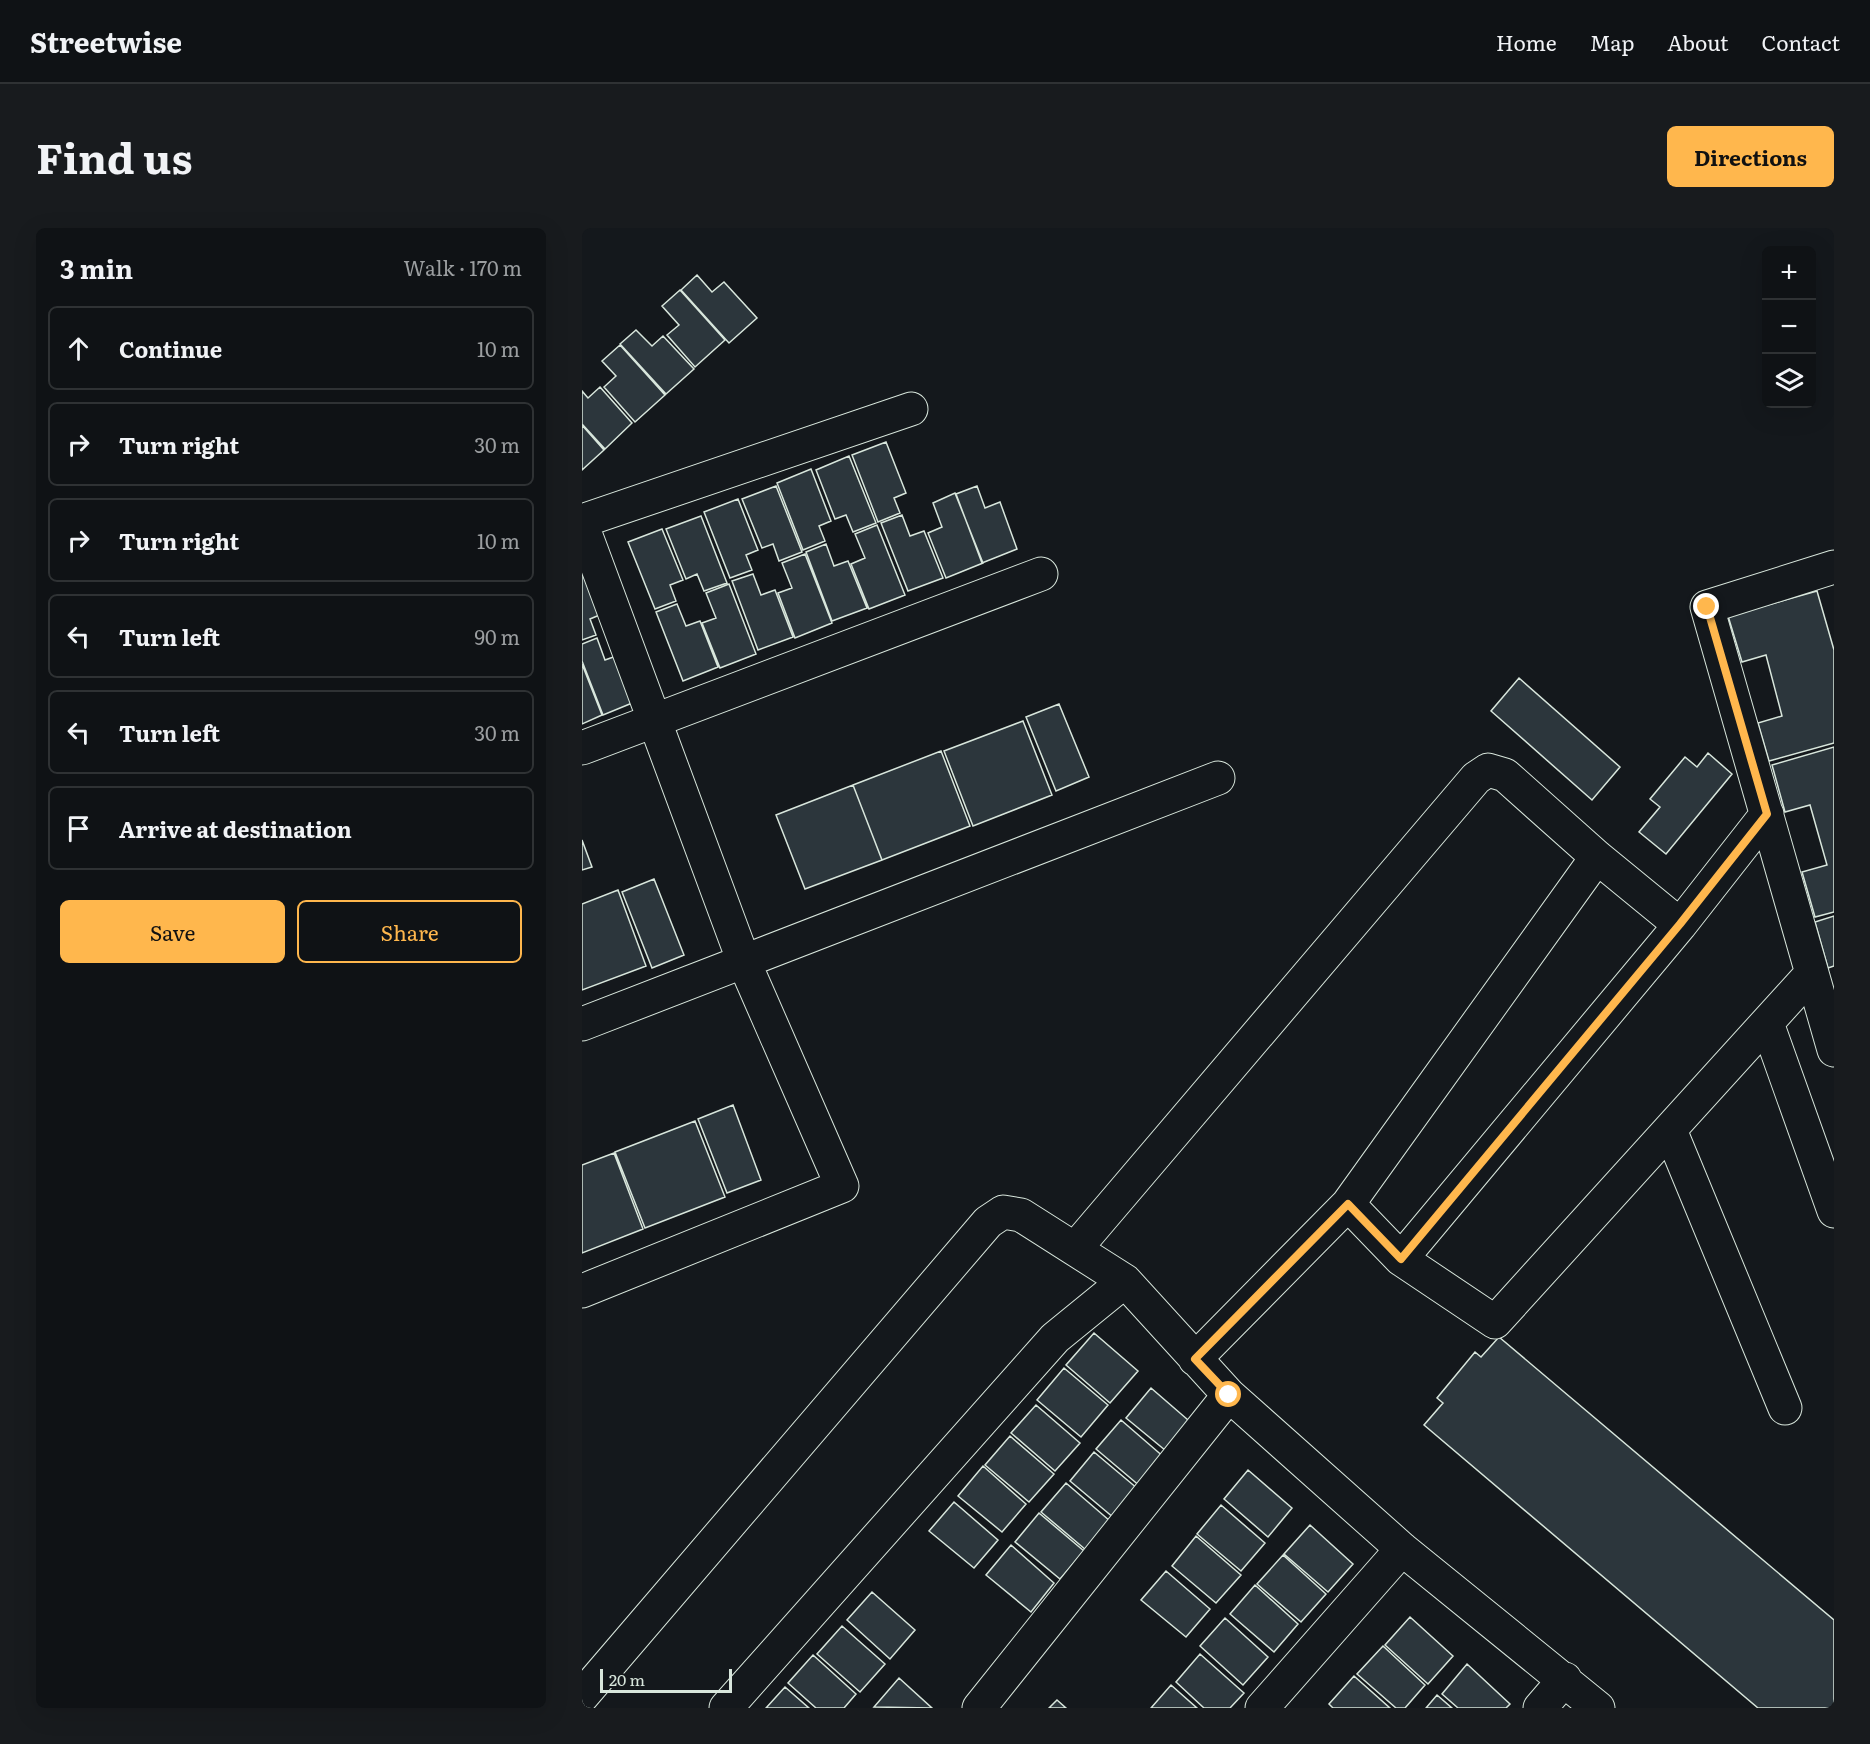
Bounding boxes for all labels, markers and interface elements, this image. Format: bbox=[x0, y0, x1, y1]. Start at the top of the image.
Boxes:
text: Streetwise bbox=[30, 20, 182, 62]
text: Home bbox=[1496, 26, 1557, 57]
text: Map bbox=[1590, 26, 1634, 57]
text: About bbox=[1667, 26, 1729, 57]
text: Contact bbox=[1762, 26, 1840, 57]
text: Find us bbox=[36, 125, 193, 187]
button: Directions bbox=[1667, 126, 1834, 187]
map controls bbox=[1762, 246, 1816, 408]
button: + bbox=[1762, 246, 1816, 300]
text: 3 min bbox=[60, 248, 133, 287]
text: Walk · 170 m bbox=[404, 252, 522, 282]
button: − bbox=[1762, 300, 1816, 354]
icon: ahead bbox=[62, 332, 95, 365]
text: Continue bbox=[119, 332, 222, 365]
text: 10 m bbox=[477, 333, 520, 363]
button: layers bbox=[1762, 354, 1816, 408]
icon: right bbox=[62, 428, 95, 461]
text: Turn right bbox=[119, 428, 239, 461]
text: 30 m bbox=[474, 429, 520, 459]
icon: right bbox=[62, 524, 95, 557]
text: Turn right bbox=[119, 524, 239, 557]
text: 10 m bbox=[477, 525, 520, 555]
route end bbox=[1693, 593, 1719, 619]
icon: left bbox=[62, 620, 95, 653]
text: Turn left bbox=[119, 620, 220, 653]
text: 90 m bbox=[475, 621, 520, 651]
icon: left bbox=[62, 716, 95, 749]
text: Turn left bbox=[119, 716, 220, 749]
text: 30 m bbox=[474, 717, 520, 747]
icon: arrive bbox=[62, 812, 95, 845]
text: Arrive at destination bbox=[119, 812, 352, 845]
button: Save bbox=[60, 900, 285, 963]
button: Share bbox=[297, 900, 522, 963]
route start bbox=[1215, 1381, 1241, 1407]
scale bar bbox=[600, 1666, 732, 1694]
text: 20 m bbox=[609, 1667, 645, 1691]

